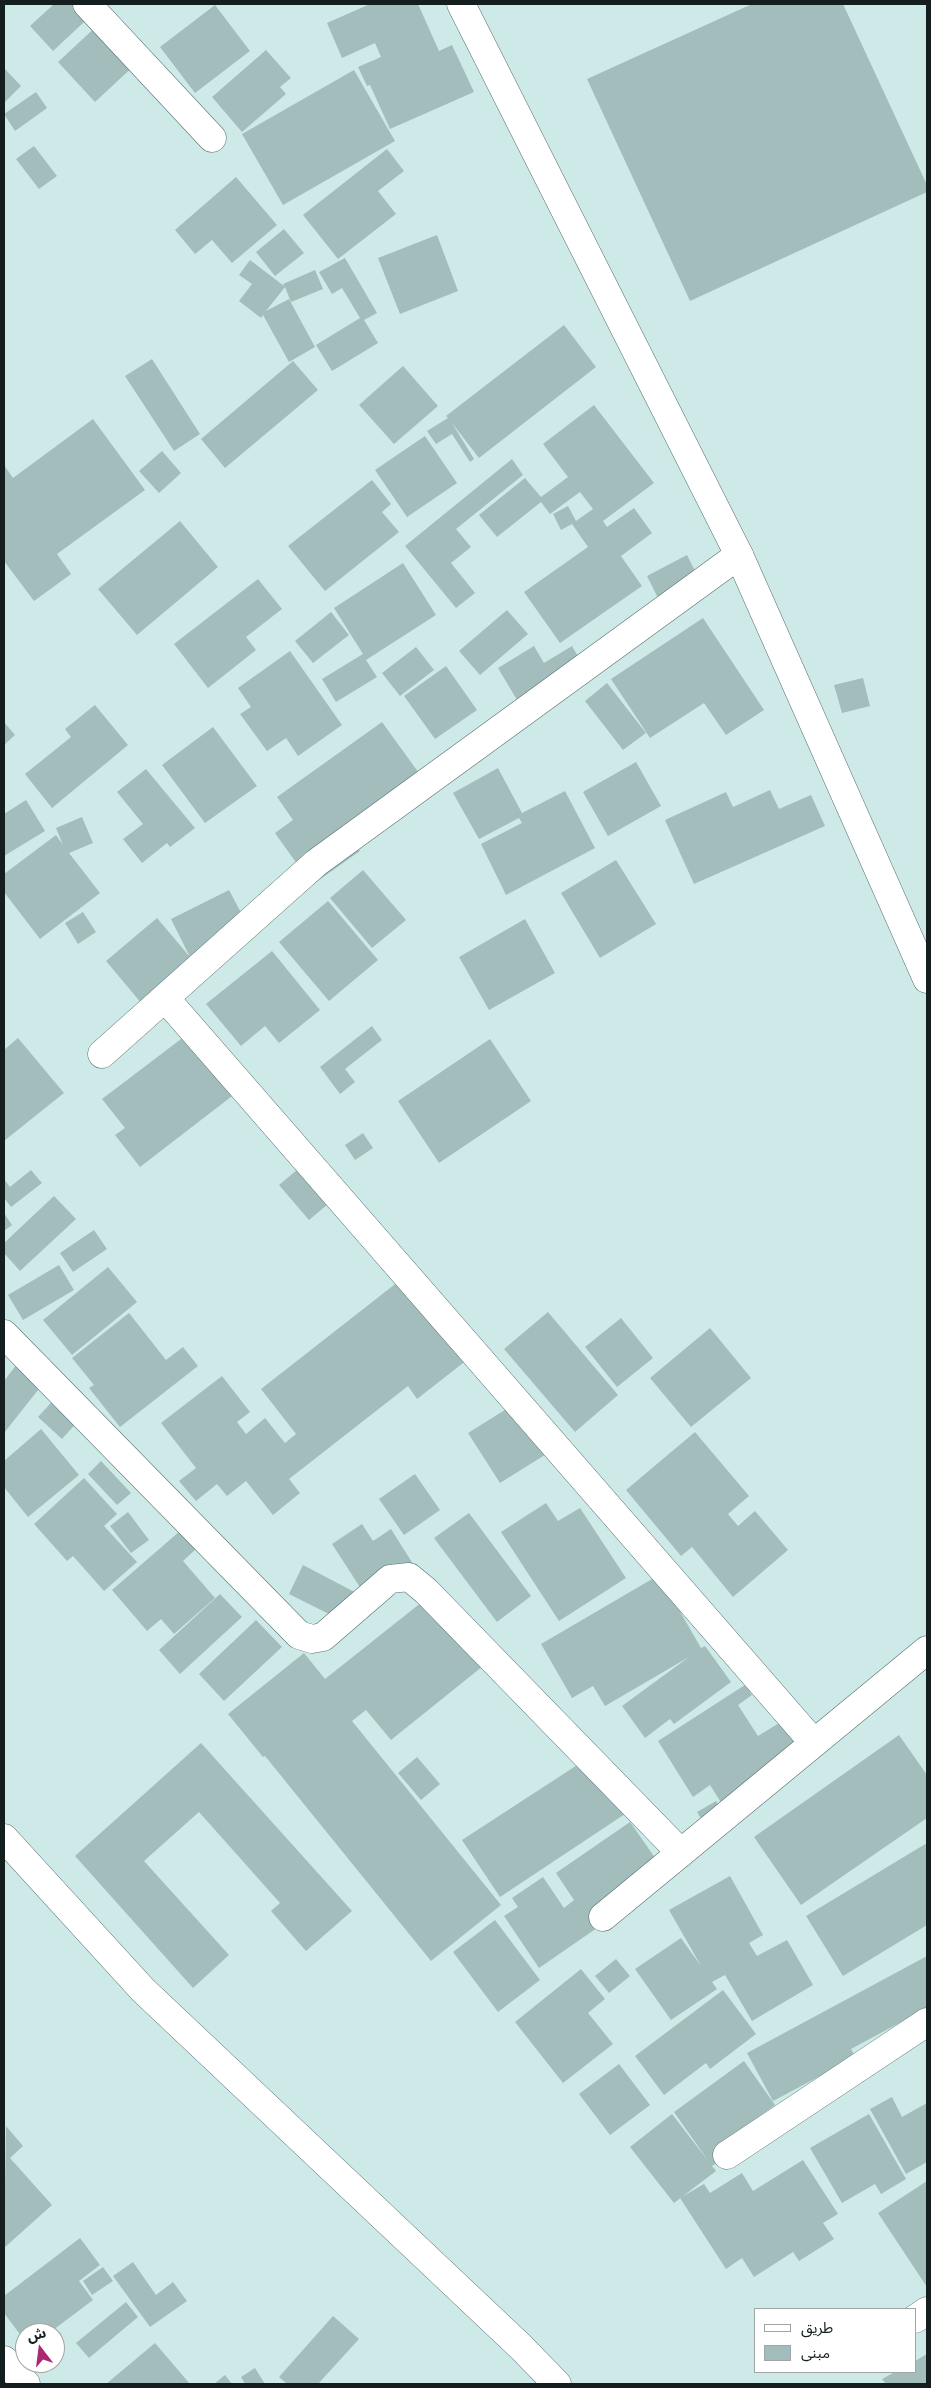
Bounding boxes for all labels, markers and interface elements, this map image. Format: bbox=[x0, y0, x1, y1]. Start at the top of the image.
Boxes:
legend bbox=[754, 2308, 916, 2373]
text: طريق bbox=[801, 2317, 833, 2338]
north arrow bbox=[15, 2323, 65, 2373]
text: ش bbox=[25, 2323, 48, 2346]
text: مبنى bbox=[801, 2342, 830, 2363]

